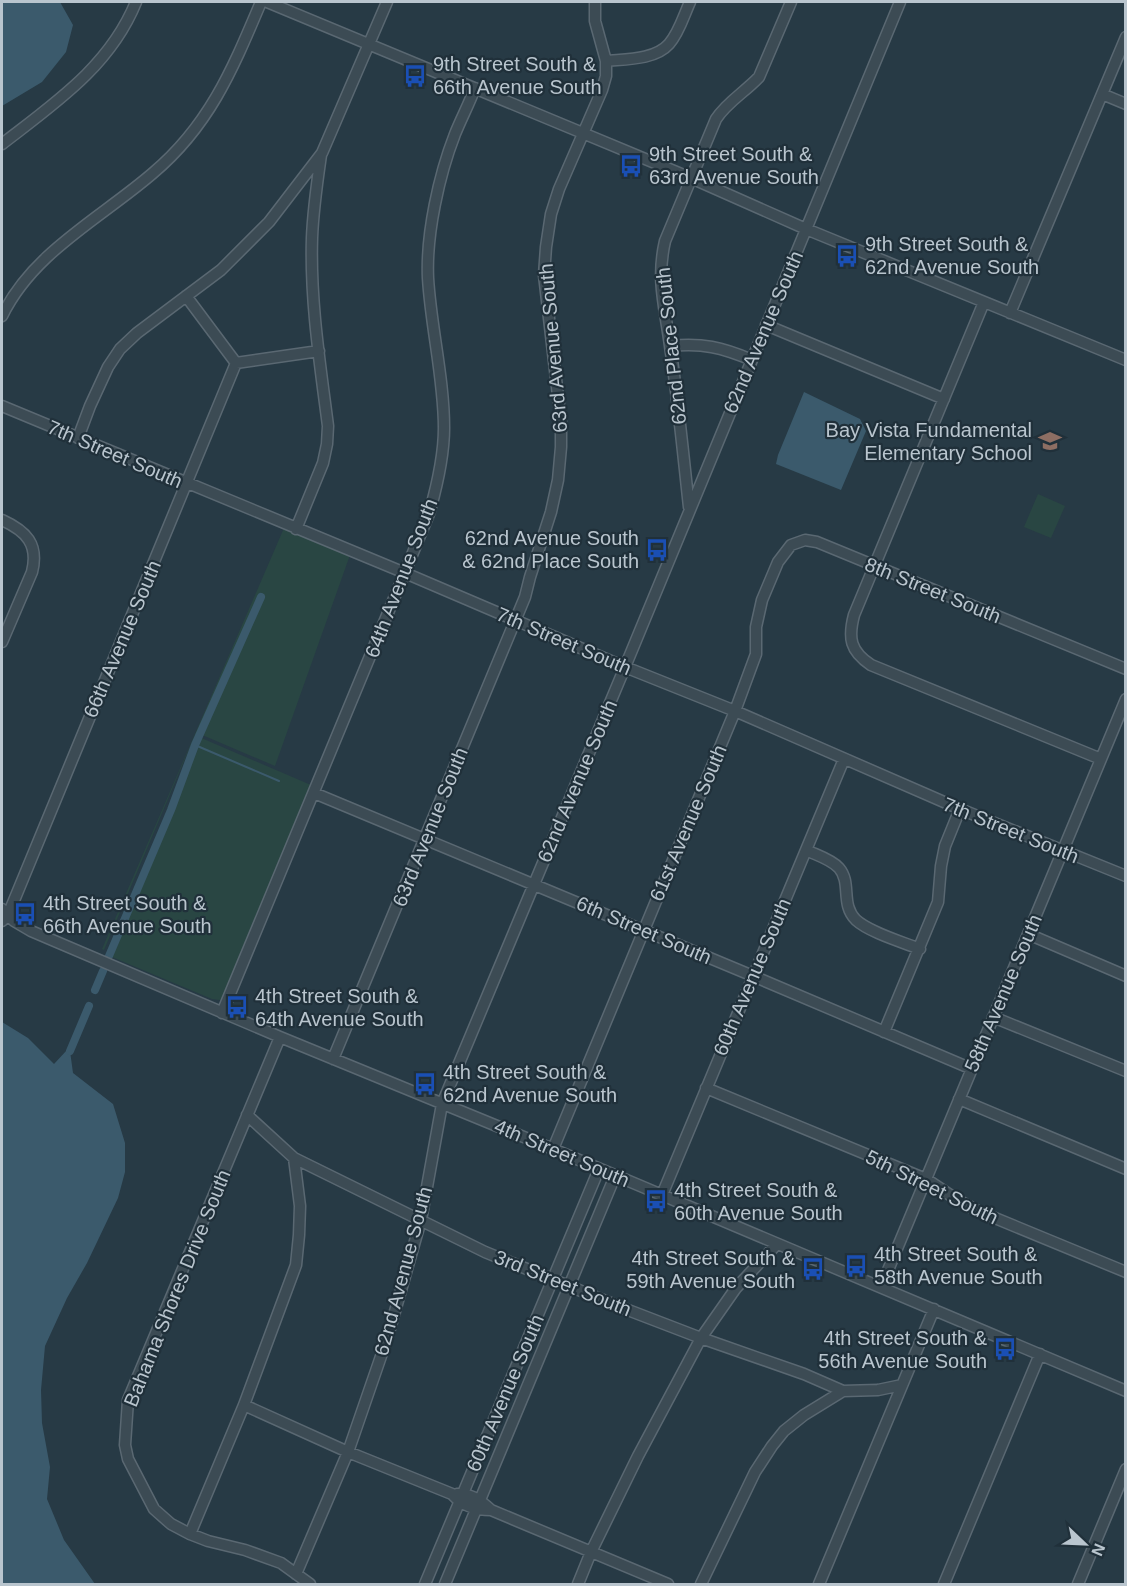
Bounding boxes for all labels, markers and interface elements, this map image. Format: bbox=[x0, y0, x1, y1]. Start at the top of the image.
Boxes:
place label: 9th Street South & 66th Avenue South bbox=[433, 53, 602, 98]
bus stop icon: 9th Street South & 66th Avenue South bbox=[402, 63, 428, 89]
place label: 9th Street South & 63rd Avenue South bbox=[649, 143, 819, 188]
bus stop icon: 9th Street South & 63rd Avenue South bbox=[618, 153, 644, 179]
place label: 9th Street South & 62nd Avenue South bbox=[865, 233, 1039, 278]
bus stop icon: 9th Street South & 62nd Avenue South bbox=[834, 243, 860, 269]
street label: 62nd Avenue South bbox=[719, 248, 807, 416]
street label: 63rd Avenue South bbox=[535, 262, 571, 434]
street label: 62nd Place South bbox=[652, 266, 690, 426]
street label: 7th Street South bbox=[44, 416, 186, 492]
place label: Bay Vista Fundamental Elementary School bbox=[826, 419, 1032, 464]
school or university icon: Bay Vista Fundamental Elementary School bbox=[1037, 428, 1063, 454]
street label: 64th Avenue South bbox=[361, 495, 441, 661]
place label: 62nd Avenue South & 62nd Place South bbox=[462, 527, 639, 572]
bus stop icon: 62nd Avenue South & 62nd Place South bbox=[644, 537, 670, 563]
street label: 8th Street South bbox=[862, 553, 1004, 627]
street label: 66th Avenue South bbox=[79, 557, 165, 721]
street label: 7th Street South bbox=[493, 603, 635, 679]
street label: 62nd Avenue South bbox=[533, 697, 621, 865]
street label: 61st Avenue South bbox=[645, 742, 731, 904]
street label: 63rd Avenue South bbox=[388, 744, 472, 910]
street label: 7th Street South bbox=[940, 793, 1082, 867]
place label: 4th Street South & 66th Avenue South bbox=[43, 892, 212, 937]
street label: 6th Street South bbox=[573, 892, 715, 968]
street label: 60th Avenue South bbox=[709, 895, 795, 1059]
bus stop icon: 4th Street South & 66th Avenue South bbox=[12, 901, 38, 927]
street label: 58th Avenue South bbox=[960, 911, 1046, 1075]
place label: 4th Street South & 64th Avenue South bbox=[255, 985, 424, 1030]
bus stop icon: 4th Street South & 64th Avenue South bbox=[224, 994, 250, 1020]
place label: 4th Street South & 62nd Avenue South bbox=[443, 1061, 617, 1106]
bus stop icon: 4th Street South & 62nd Avenue South bbox=[412, 1071, 438, 1097]
street label: 4th Street South bbox=[491, 1115, 633, 1191]
street label: 5th Street South bbox=[862, 1145, 1002, 1229]
street label: Bahama Shores Drive South bbox=[119, 1166, 235, 1410]
place label: 4th Street South & 60th Avenue South bbox=[674, 1179, 843, 1224]
street label: 62nd Avenue South bbox=[370, 1184, 436, 1358]
bus stop icon: 4th Street South & 60th Avenue South bbox=[643, 1188, 669, 1214]
place label: 4th Street South & 58th Avenue South bbox=[874, 1243, 1043, 1288]
street label: 3rd Street South bbox=[491, 1246, 635, 1320]
place label: 4th Street South & 59th Avenue South bbox=[626, 1247, 796, 1292]
bus stop icon: 4th Street South & 58th Avenue South bbox=[843, 1253, 869, 1279]
bus stop icon: 4th Street South & 59th Avenue South bbox=[800, 1256, 826, 1282]
street label: 60th Avenue South bbox=[462, 1311, 548, 1475]
place label: 4th Street South & 56th Avenue South bbox=[818, 1327, 988, 1372]
bus stop icon: 4th Street South & 56th Avenue South bbox=[992, 1336, 1018, 1362]
north arrow bbox=[1055, 1514, 1115, 1574]
text: N bbox=[1088, 1541, 1108, 1558]

